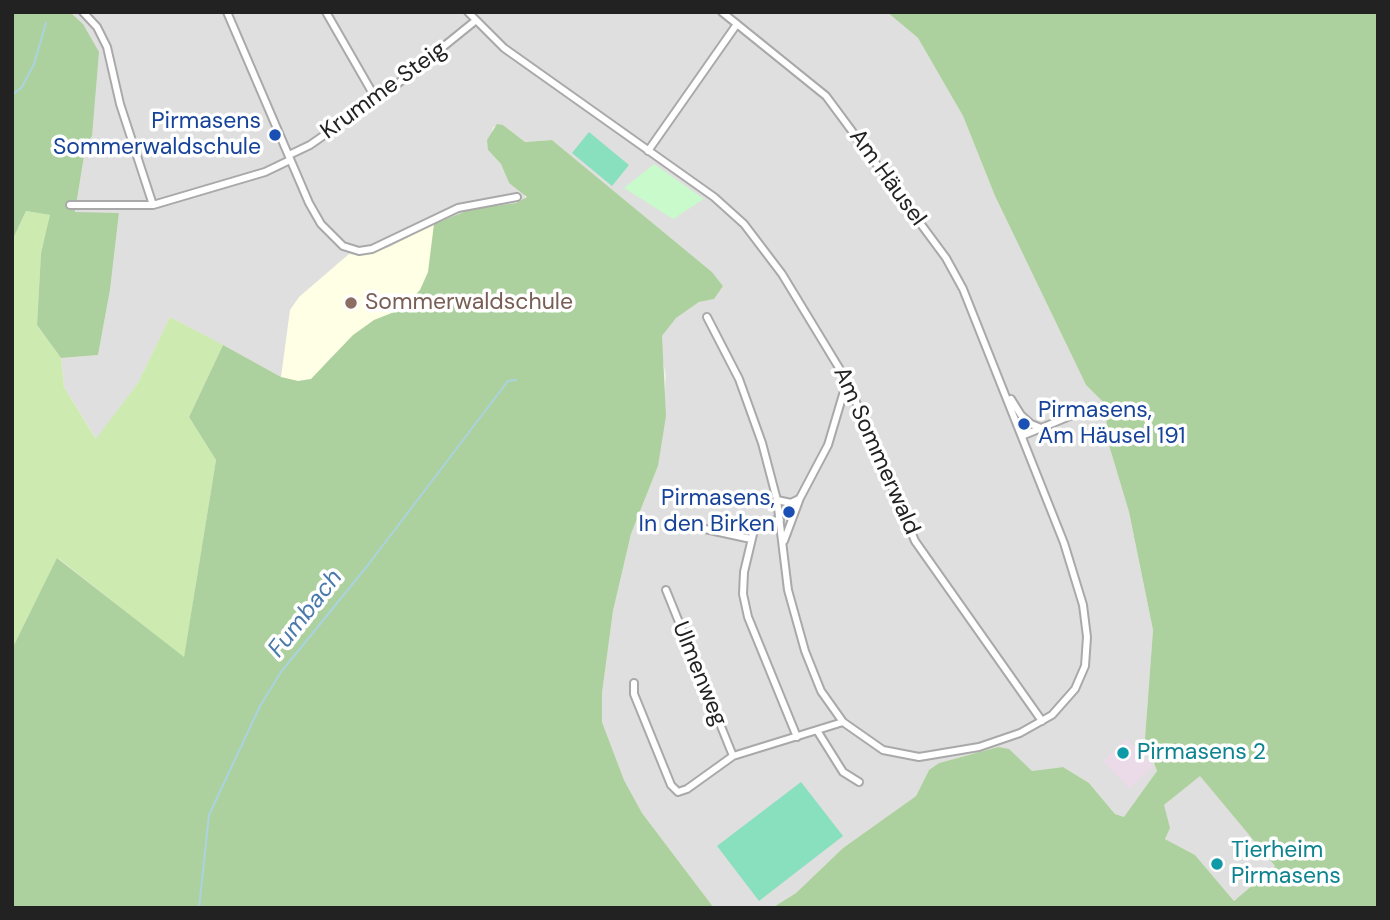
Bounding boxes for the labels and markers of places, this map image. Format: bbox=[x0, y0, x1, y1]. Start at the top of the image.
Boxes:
place label: Pirmasens Sommerwaldschule bbox=[53, 108, 261, 162]
marker: Pirmasens Sommerwaldschule bbox=[267, 127, 283, 143]
place label: Sommerwaldschule bbox=[365, 289, 573, 317]
marker: Sommerwaldschule bbox=[343, 295, 359, 311]
place label: Pirmasens, Am Häusel 191 bbox=[1038, 397, 1185, 451]
marker: Pirmasens, Am Häusel 191 bbox=[1016, 416, 1032, 432]
place label: Pirmasens, In den Birken bbox=[639, 485, 775, 539]
marker: Pirmasens, In den Birken bbox=[781, 504, 797, 520]
place label: Pirmasens 2 bbox=[1137, 739, 1266, 767]
marker: Pirmasens 2 bbox=[1115, 745, 1131, 761]
place label: Tierheim Pirmasens bbox=[1231, 837, 1341, 891]
marker: Tierheim Pirmasens bbox=[1209, 856, 1225, 872]

